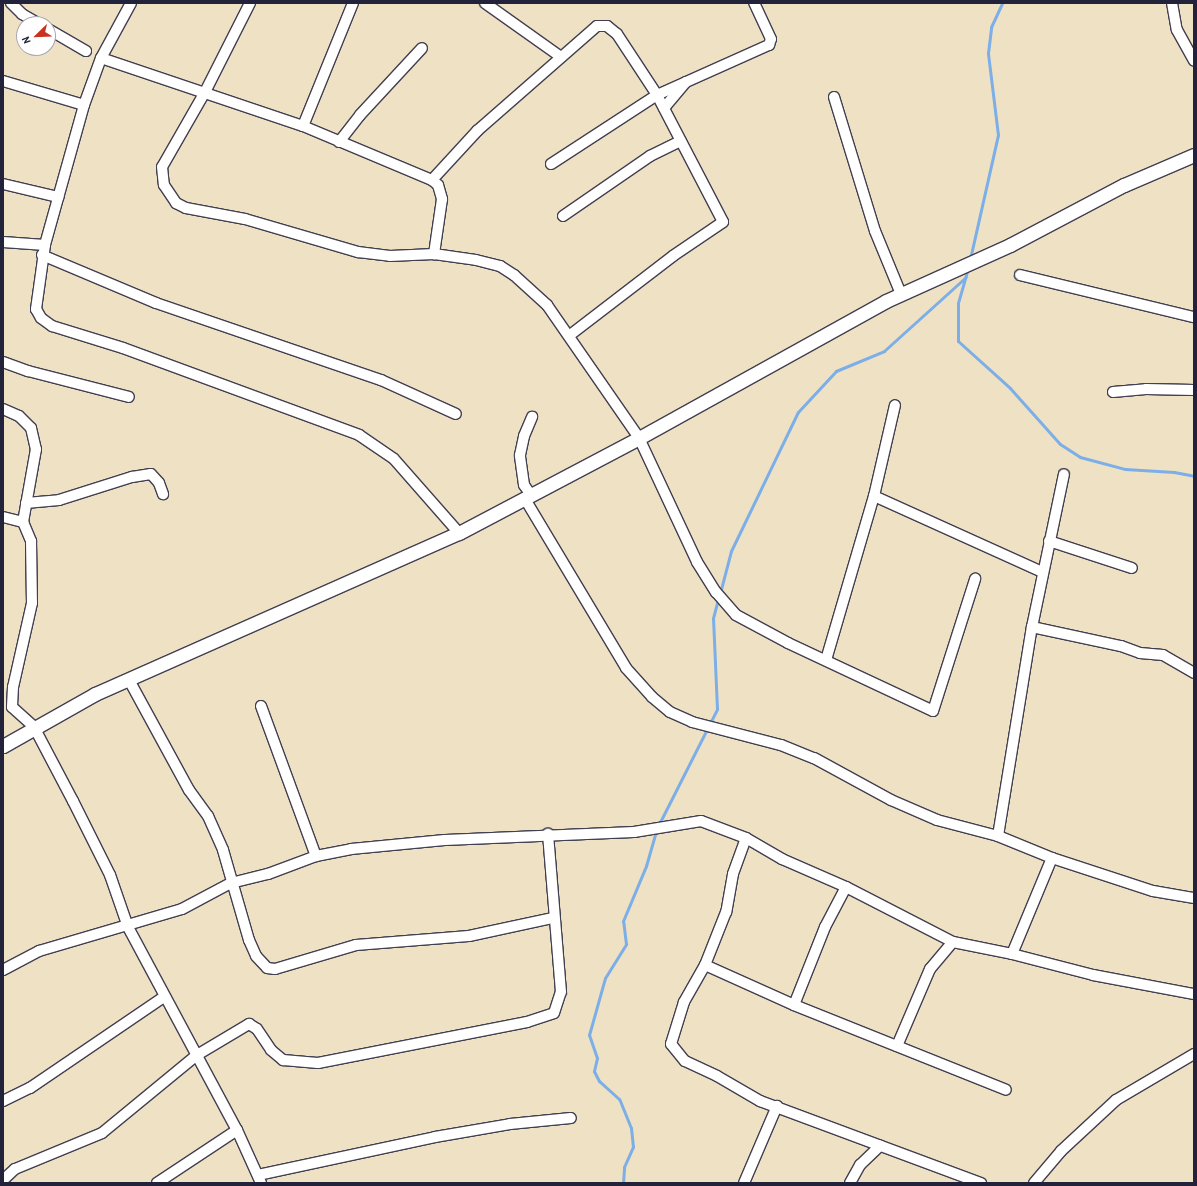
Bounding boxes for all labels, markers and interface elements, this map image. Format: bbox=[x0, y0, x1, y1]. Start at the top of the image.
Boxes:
north arrow bbox=[16, 16, 56, 56]
text: N bbox=[18, 35, 33, 46]

